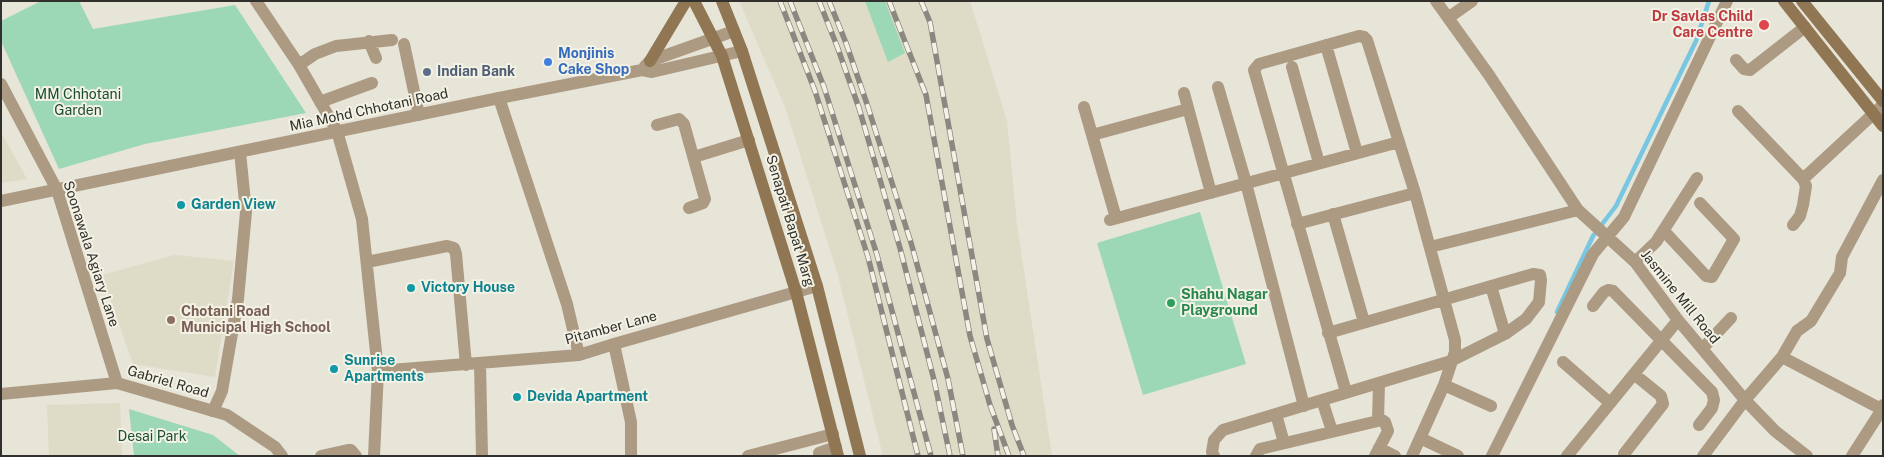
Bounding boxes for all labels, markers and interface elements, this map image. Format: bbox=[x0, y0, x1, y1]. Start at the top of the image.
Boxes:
place label: Dr Savlas Child Care Centre bbox=[1652, 9, 1753, 41]
marker: Dr Savlas Child Care Centre bbox=[1757, 18, 1771, 32]
place label: Monjinis Cake Shop bbox=[558, 46, 629, 78]
marker: Monjinis Cake Shop bbox=[542, 56, 554, 68]
place label: Indian Bank bbox=[437, 64, 515, 80]
marker: Indian Bank bbox=[421, 66, 433, 78]
street label: Mia Mohd Chhotani Road bbox=[288, 85, 450, 135]
park label: MM Chhotani Garden bbox=[35, 87, 121, 120]
street label: Senapati Bapat Marg bbox=[762, 153, 818, 289]
street label: Soonawala Agiary Lane bbox=[59, 179, 123, 329]
place label: Garden View bbox=[191, 197, 276, 213]
marker: Garden View bbox=[175, 199, 187, 211]
street label: Jasmine Mill Road bbox=[1637, 247, 1723, 347]
place label: Victory House bbox=[421, 280, 515, 296]
marker: Victory House bbox=[405, 282, 417, 294]
place label: Shahu Nagar Playground bbox=[1181, 287, 1268, 320]
marker: Shahu Nagar Playground bbox=[1165, 297, 1177, 309]
place label: Chotani Road Municipal High School bbox=[181, 304, 331, 336]
street label: Pitamber Lane bbox=[563, 308, 659, 348]
marker: Chotani Road Municipal High School bbox=[165, 314, 177, 326]
place label: Sunrise Apartments bbox=[344, 353, 424, 386]
street label: Gabriel Road bbox=[125, 362, 211, 402]
marker: Sunrise Apartments bbox=[328, 363, 340, 375]
place label: Devida Apartment bbox=[527, 389, 648, 405]
marker: Devida Apartment bbox=[511, 391, 523, 403]
park label: Desai Park bbox=[117, 429, 187, 445]

